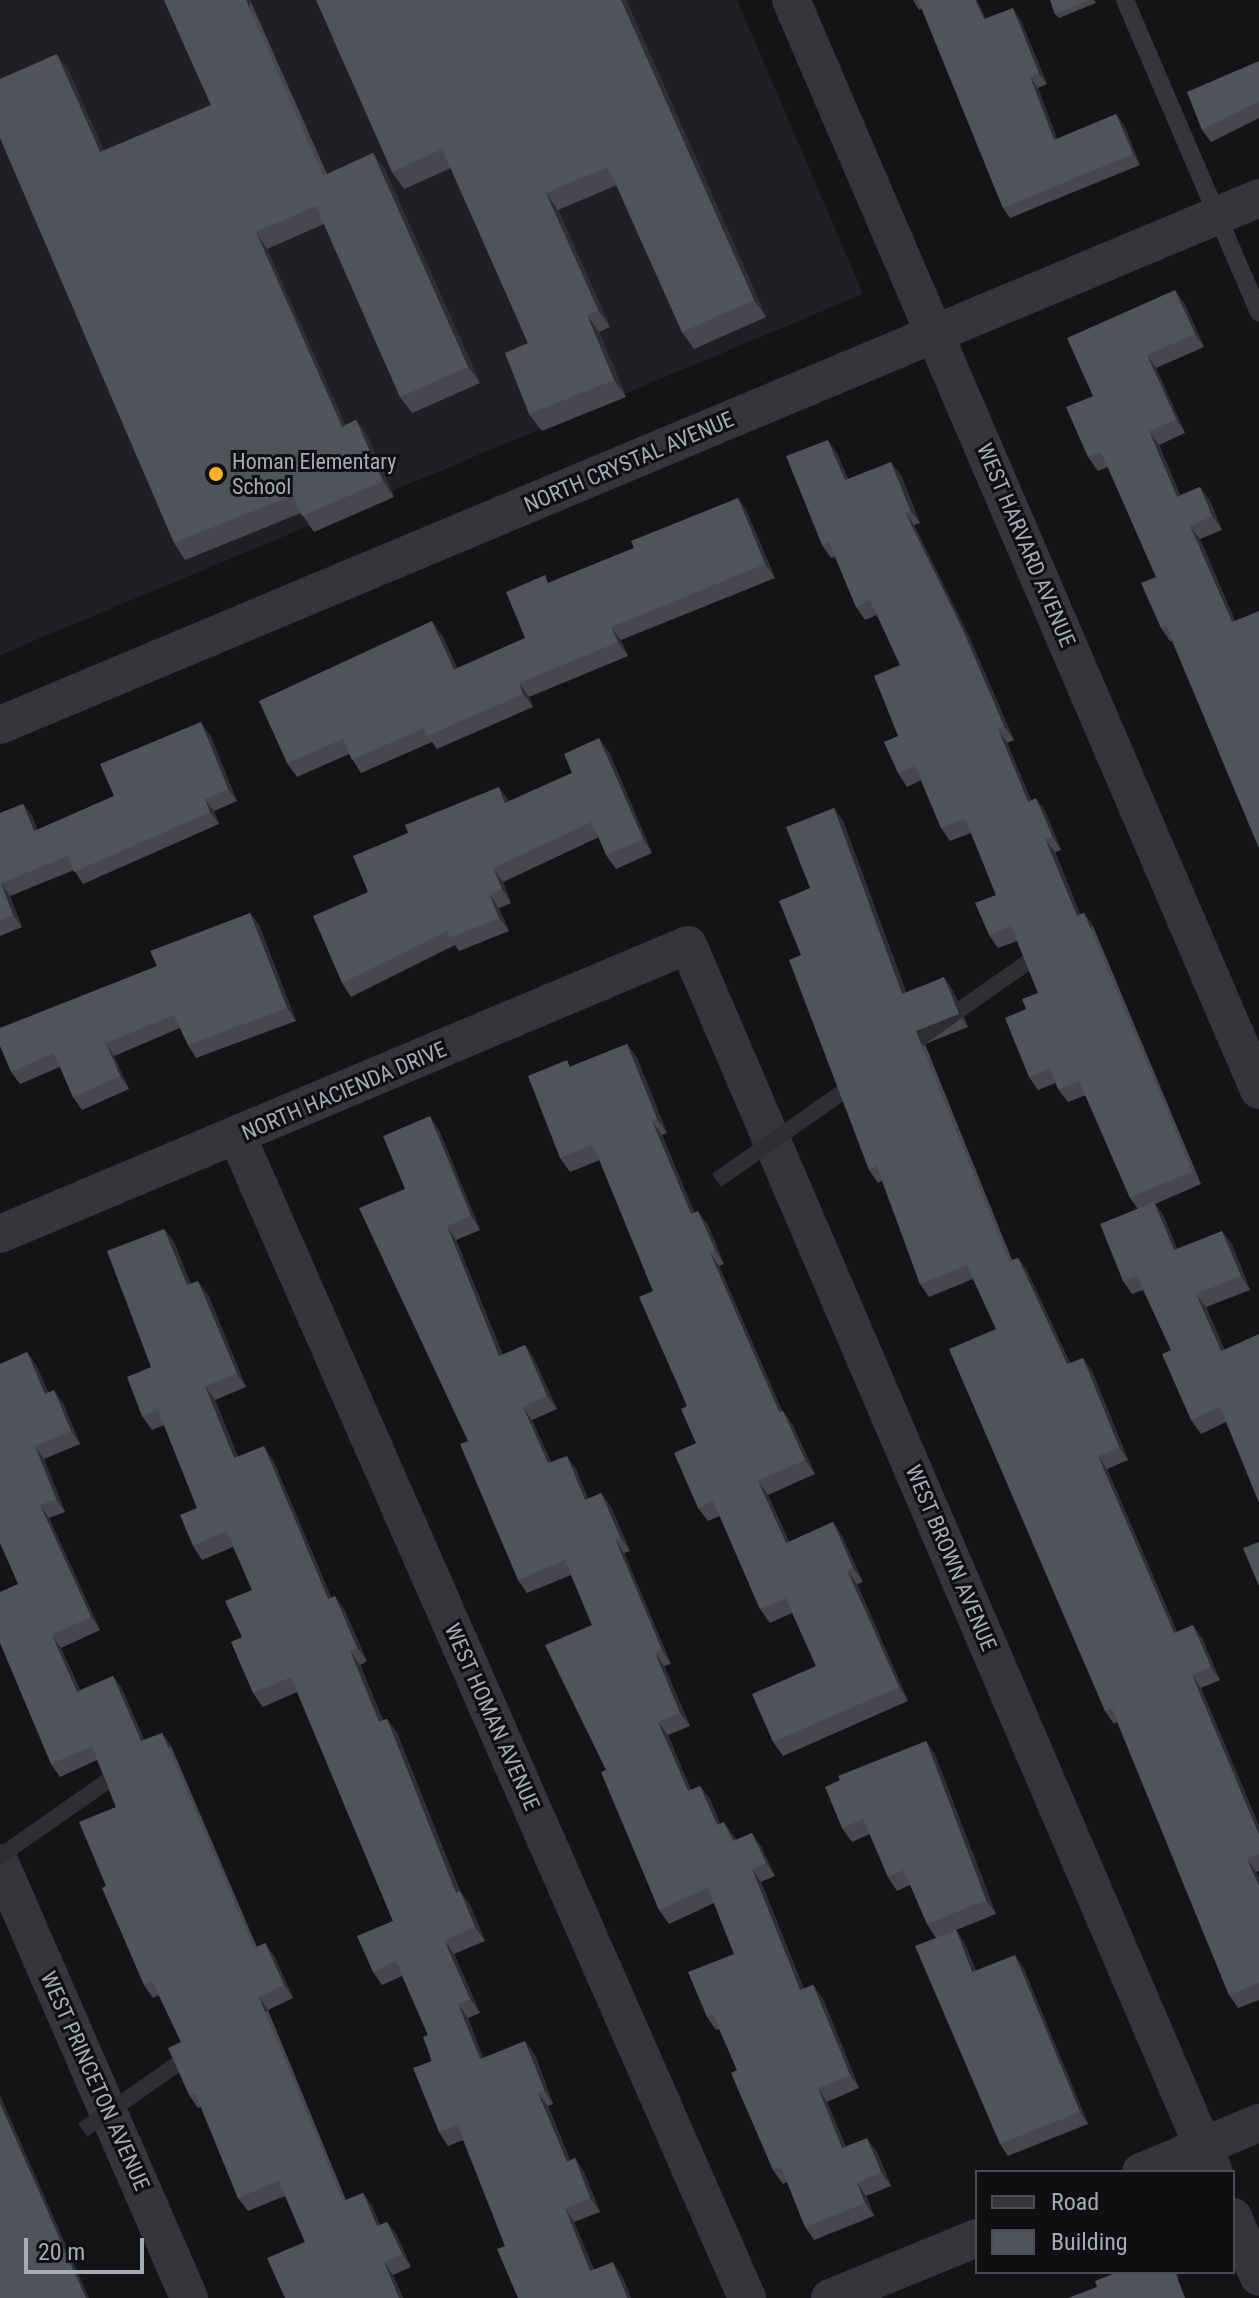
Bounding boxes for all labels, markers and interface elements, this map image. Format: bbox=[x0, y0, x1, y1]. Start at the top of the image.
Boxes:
street label: NORTH CRYSTAL AVENUE bbox=[520, 406, 738, 518]
street label: WEST HARVARD AVENUE bbox=[971, 439, 1081, 651]
place label: Homan Elementary School bbox=[232, 448, 396, 500]
marker: Homan Elementary School bbox=[207, 465, 225, 483]
street label: NORTH HACIENDA DRIVE bbox=[238, 1036, 450, 1146]
street label: WEST BROWN AVENUE bbox=[900, 1461, 1002, 1655]
street label: WEST HOMAN AVENUE bbox=[439, 1619, 545, 1815]
street label: WEST PRINCETON AVENUE bbox=[35, 1967, 155, 2195]
legend bbox=[975, 2170, 1235, 2274]
text: Road bbox=[1051, 2188, 1099, 2216]
scale bar bbox=[28, 2222, 148, 2272]
text: Building bbox=[1051, 2228, 1128, 2256]
text: 20 m bbox=[38, 2238, 85, 2266]

